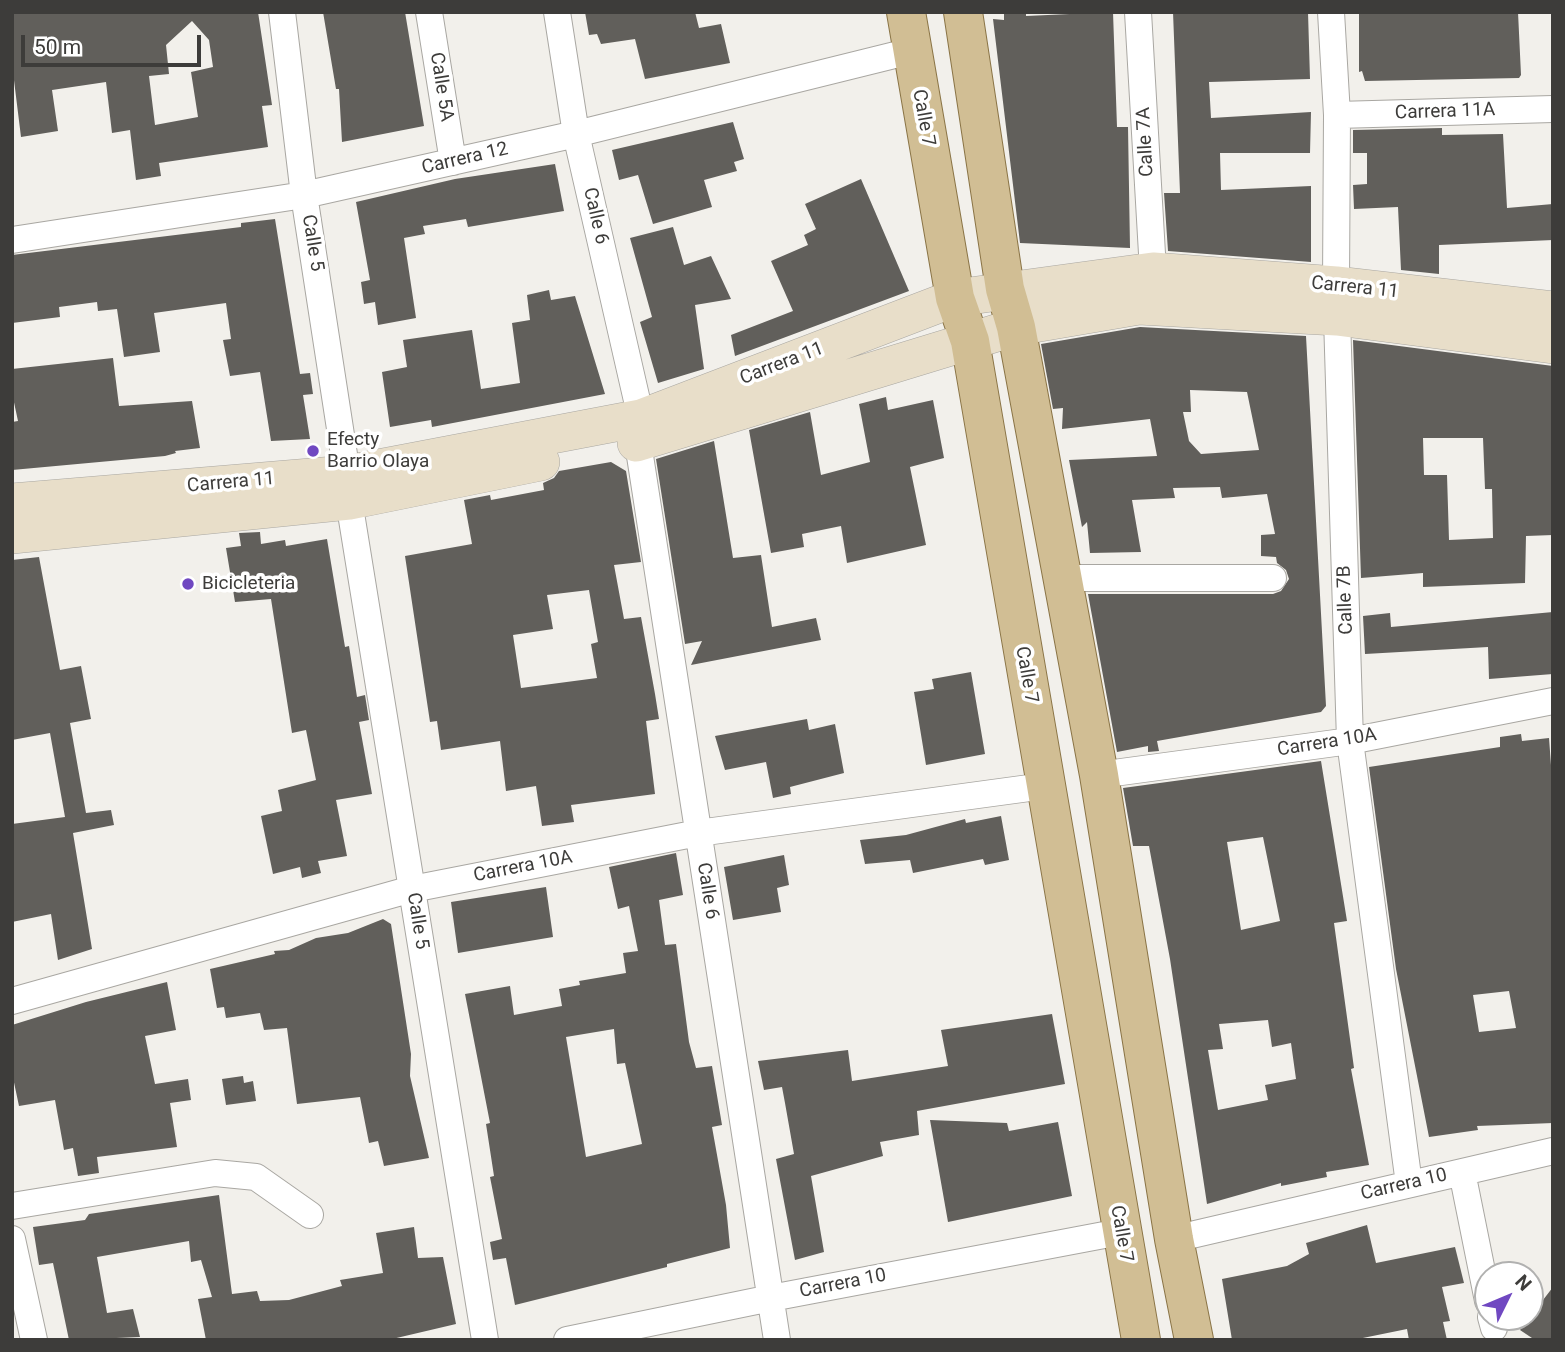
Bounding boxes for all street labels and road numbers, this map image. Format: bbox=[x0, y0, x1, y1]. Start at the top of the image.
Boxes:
street label: Calle 5A bbox=[424, 51, 458, 123]
street label: Calle 7 bbox=[907, 88, 939, 148]
street label: Carrera 11A bbox=[1394, 99, 1496, 125]
street label: Calle 7A bbox=[1133, 107, 1159, 177]
street label: Carrera 12 bbox=[420, 138, 510, 180]
street label: Calle 6 bbox=[577, 185, 613, 247]
street label: Calle 5 bbox=[296, 213, 328, 273]
street label: Carrera 11 bbox=[1310, 272, 1400, 304]
street label: Carrera 11 bbox=[737, 338, 827, 390]
street label: Carrera 11 bbox=[186, 468, 276, 498]
street label: Calle 7B bbox=[1333, 565, 1359, 635]
street label: Calle 7 bbox=[1010, 645, 1042, 705]
street label: Carrera 10A bbox=[1276, 724, 1378, 762]
street label: Carrera 10A bbox=[472, 846, 574, 888]
street label: Calle 6 bbox=[691, 861, 723, 921]
street label: Calle 5 bbox=[401, 891, 433, 951]
street label: Carrera 10 bbox=[1359, 1164, 1449, 1206]
street label: Calle 7 bbox=[1105, 1204, 1137, 1264]
street label: Carrera 10 bbox=[798, 1264, 888, 1304]

